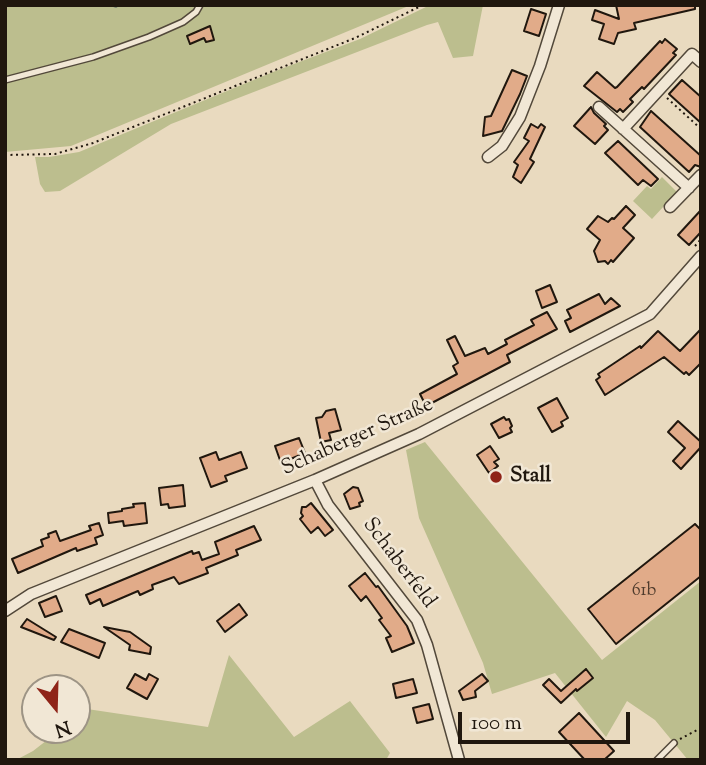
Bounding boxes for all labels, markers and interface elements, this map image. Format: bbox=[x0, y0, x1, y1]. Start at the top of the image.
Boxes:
street label: Schaberger Straße bbox=[278, 393, 438, 483]
place label: Stall bbox=[510, 464, 551, 490]
marker: Stall bbox=[488, 469, 504, 485]
street label: Schaberfeld bbox=[356, 514, 440, 614]
house number: 61b bbox=[632, 581, 656, 603]
north arrow bbox=[21, 674, 91, 744]
scale bar bbox=[461, 698, 632, 742]
text: 100 m bbox=[471, 709, 522, 739]
text: N bbox=[51, 712, 74, 743]

